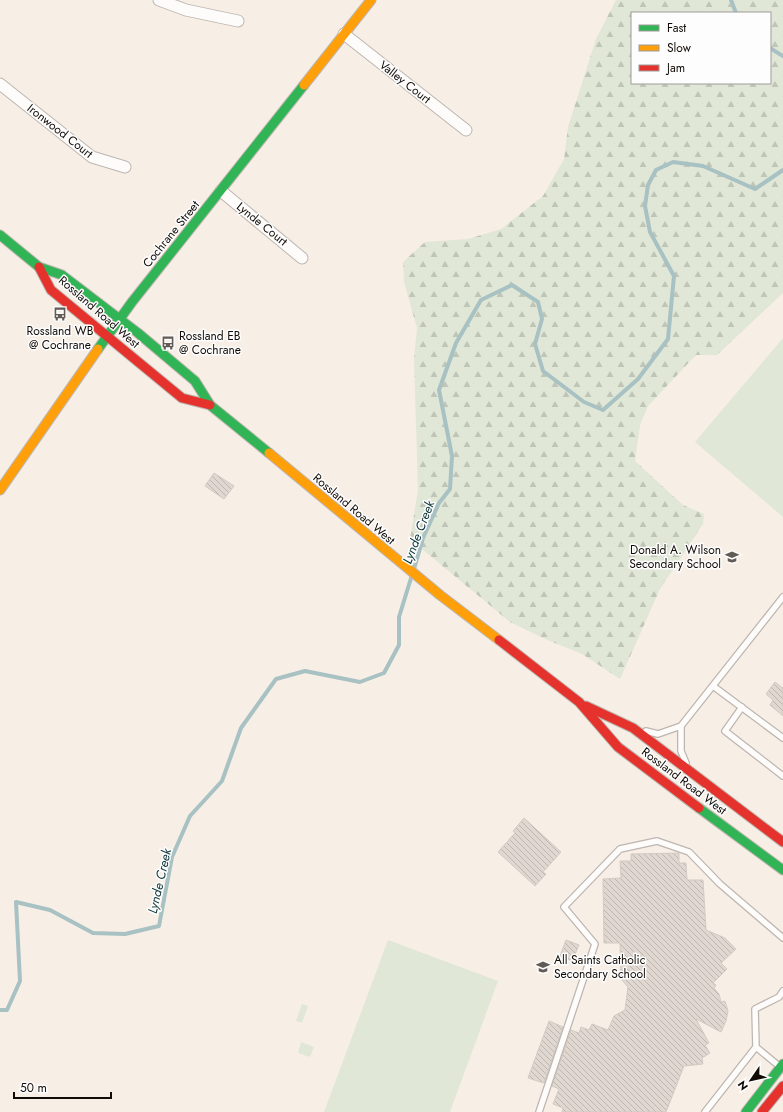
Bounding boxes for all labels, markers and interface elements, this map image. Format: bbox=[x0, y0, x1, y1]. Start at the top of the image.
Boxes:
legend bbox=[631, 12, 771, 84]
text: Fast bbox=[667, 19, 686, 37]
text: Slow bbox=[667, 39, 692, 57]
street label: Valley Court bbox=[375, 56, 435, 108]
text: Jam bbox=[665, 59, 685, 77]
street label: Ironwood Court bbox=[23, 100, 97, 163]
street label: Cochrane Street bbox=[138, 197, 204, 271]
street label: Lynde Court bbox=[233, 198, 291, 250]
street label: Rossland Road West bbox=[54, 272, 144, 352]
bus stop icon: Rossland WB @ Cochrane bbox=[52, 306, 68, 322]
place label: Rossland WB @ Cochrane bbox=[27, 322, 94, 354]
place label: Rossland EB @ Cochrane bbox=[179, 327, 241, 359]
bus stop icon: Rossland EB @ Cochrane bbox=[160, 335, 176, 351]
street label: Rossland Road West bbox=[309, 469, 399, 549]
water label: Lynde Creek bbox=[398, 497, 439, 566]
place label: Donald A. Wilson Secondary School bbox=[629, 541, 721, 573]
school or university icon: Donald A. Wilson Secondary School bbox=[724, 549, 740, 565]
street label: Rossland Road West bbox=[638, 743, 730, 819]
water label: Lynde Creek bbox=[143, 846, 176, 915]
place label: All Saints Catholic Secondary School bbox=[554, 951, 646, 983]
school or university icon: All Saints Catholic Secondary School bbox=[535, 959, 551, 975]
north arrow bbox=[731, 1060, 771, 1100]
scale bar bbox=[14, 1074, 111, 1100]
text: N bbox=[734, 1077, 752, 1094]
text: 50 m bbox=[20, 1079, 47, 1097]

